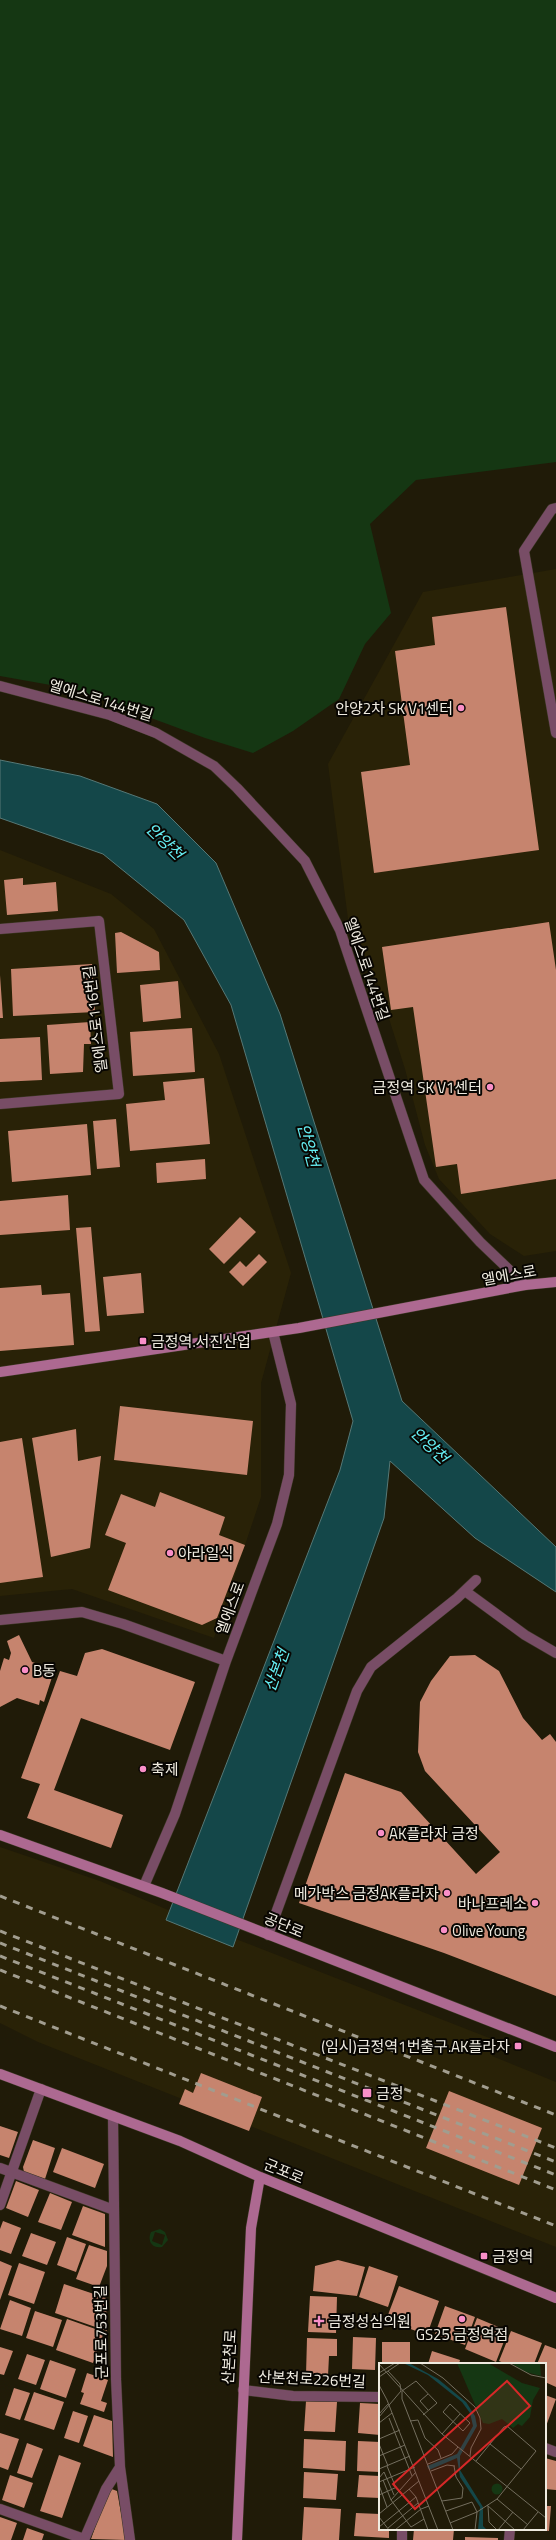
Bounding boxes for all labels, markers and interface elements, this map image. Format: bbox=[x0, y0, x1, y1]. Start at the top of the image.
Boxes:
street label: 엘에스로144번길 bbox=[46, 673, 156, 727]
place label: 안양2차 SK V1센터 bbox=[335, 697, 453, 720]
marker: 안양2차 SK V1센터 bbox=[456, 703, 466, 713]
water label: 안양천 bbox=[141, 817, 191, 867]
street label: 엘에스로144번길 bbox=[339, 914, 395, 1024]
street label: 엘에스로116번길 bbox=[77, 964, 113, 1074]
place label: 금정역 SK V1센터 bbox=[373, 1076, 482, 1099]
marker: 금정역 SK V1센터 bbox=[485, 1082, 495, 1092]
water label: 안양천 bbox=[292, 1121, 327, 1172]
street label: 엘에스로 bbox=[480, 1259, 538, 1291]
place label: 금정역.서진산업 bbox=[151, 1330, 251, 1353]
marker: 금정역.서진산업 bbox=[138, 1336, 148, 1346]
water label: 안양천 bbox=[406, 1421, 456, 1470]
place label: 아라일식 bbox=[178, 1542, 233, 1565]
marker: 아라일식 bbox=[165, 1548, 175, 1558]
street label: 엘에스로 bbox=[210, 1578, 250, 1638]
water label: 산본천 bbox=[257, 1643, 296, 1695]
place label: B동 bbox=[33, 1659, 56, 1682]
marker: B동 bbox=[20, 1665, 30, 1675]
place label: 축제 bbox=[151, 1758, 179, 1781]
marker: 축제 bbox=[138, 1764, 148, 1774]
place label: AK플라자 금정 bbox=[389, 1822, 479, 1845]
marker: AK플라자 금정 bbox=[376, 1828, 386, 1838]
place label: 메가박스 금정AK플라자 bbox=[294, 1882, 439, 1905]
marker: 메가박스 금정AK플라자 bbox=[442, 1888, 452, 1898]
place label: 바나프레소 bbox=[458, 1892, 527, 1915]
marker: 바나프레소 bbox=[530, 1898, 540, 1908]
street label: 공단로 bbox=[260, 1907, 308, 1943]
place label: Olive Young bbox=[452, 1919, 526, 1942]
marker: Olive Young bbox=[439, 1925, 449, 1935]
place label: (임시)금정역1번출구.AK플라자 bbox=[321, 2035, 510, 2058]
marker: (임시)금정역1번출구.AK플라자 bbox=[513, 2041, 523, 2051]
place label: 금정 bbox=[376, 2082, 404, 2105]
marker: 금정 bbox=[361, 2087, 373, 2099]
street label: 군포로 bbox=[260, 2153, 308, 2189]
place label: 금정역 bbox=[492, 2245, 533, 2268]
marker: 금정역 bbox=[479, 2251, 489, 2261]
street label: 군포로753번길 bbox=[89, 2285, 113, 2379]
place label: 금정성심의원 bbox=[328, 2310, 411, 2333]
marker: GS25 금정역점 bbox=[457, 2314, 467, 2324]
marker: 금정성심의원 bbox=[313, 2315, 325, 2327]
place label: GS25 금정역점 bbox=[416, 2323, 508, 2346]
street label: 산본천로 bbox=[216, 2329, 242, 2385]
inset map bbox=[379, 2363, 546, 2530]
street label: 산본천로226번길 bbox=[257, 2365, 367, 2393]

